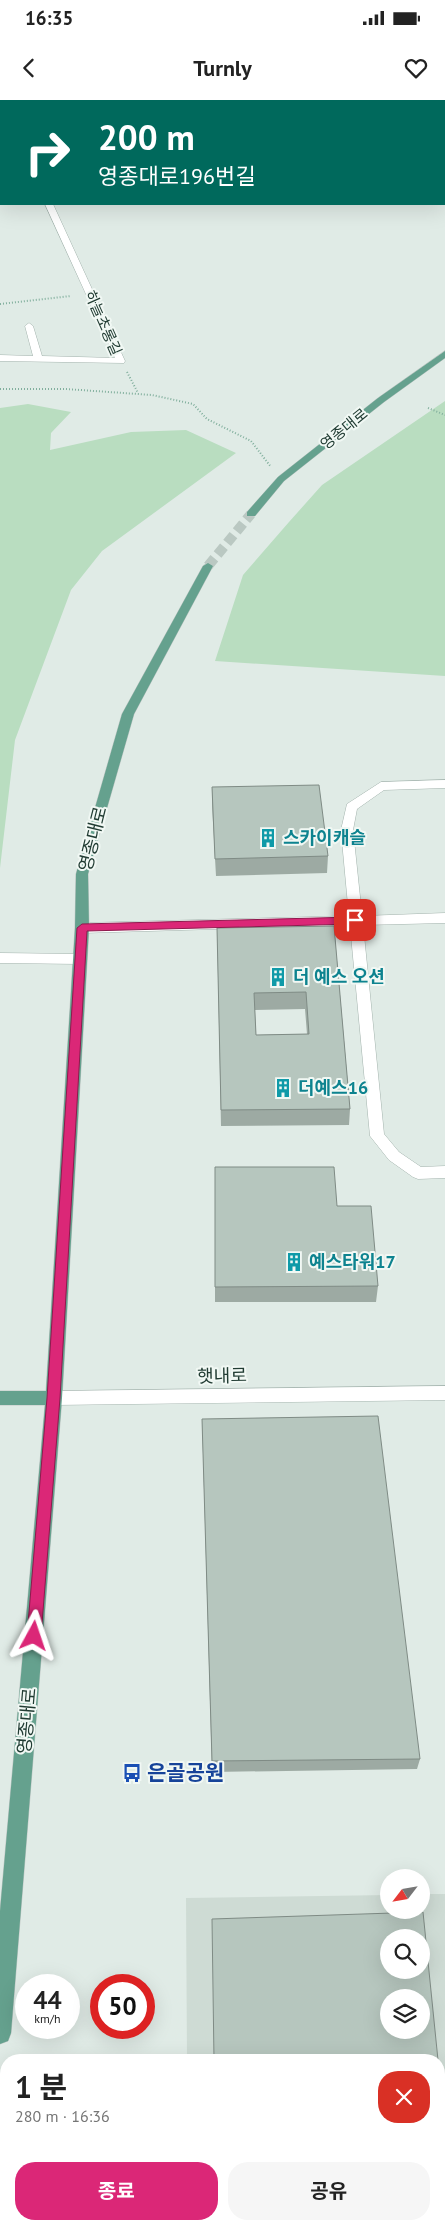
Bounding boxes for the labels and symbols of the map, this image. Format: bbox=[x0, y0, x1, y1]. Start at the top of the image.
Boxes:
street label: 하늘초롱길 bbox=[81, 287, 126, 358]
street label: 영종대로 bbox=[316, 404, 371, 453]
street label: 영종대로 bbox=[73, 804, 112, 874]
place label: 스카이캐슬 bbox=[283, 826, 366, 849]
building icon: 스카이캐슬 bbox=[257, 827, 279, 849]
pin bbox=[334, 899, 376, 941]
place label: 더 예스 오션 bbox=[293, 965, 385, 988]
building icon: 더 예스 오션 bbox=[267, 966, 289, 988]
place label: 더예스16 bbox=[298, 1076, 368, 1099]
building icon: 더예스16 bbox=[272, 1077, 294, 1099]
place label: 예스타워17 bbox=[309, 1250, 396, 1273]
building icon: 예스타워17 bbox=[283, 1251, 305, 1273]
street label: 햇내로 bbox=[197, 1364, 247, 1387]
position arrow bbox=[7, 1609, 59, 1661]
street label: 영종대로 bbox=[12, 1687, 41, 1755]
place label: 은골공원 bbox=[147, 1759, 224, 1786]
bus stop icon: 은골공원 bbox=[121, 1762, 143, 1784]
north arrow bbox=[380, 1869, 430, 1919]
speed limit sign: 50 bbox=[90, 1974, 155, 2039]

